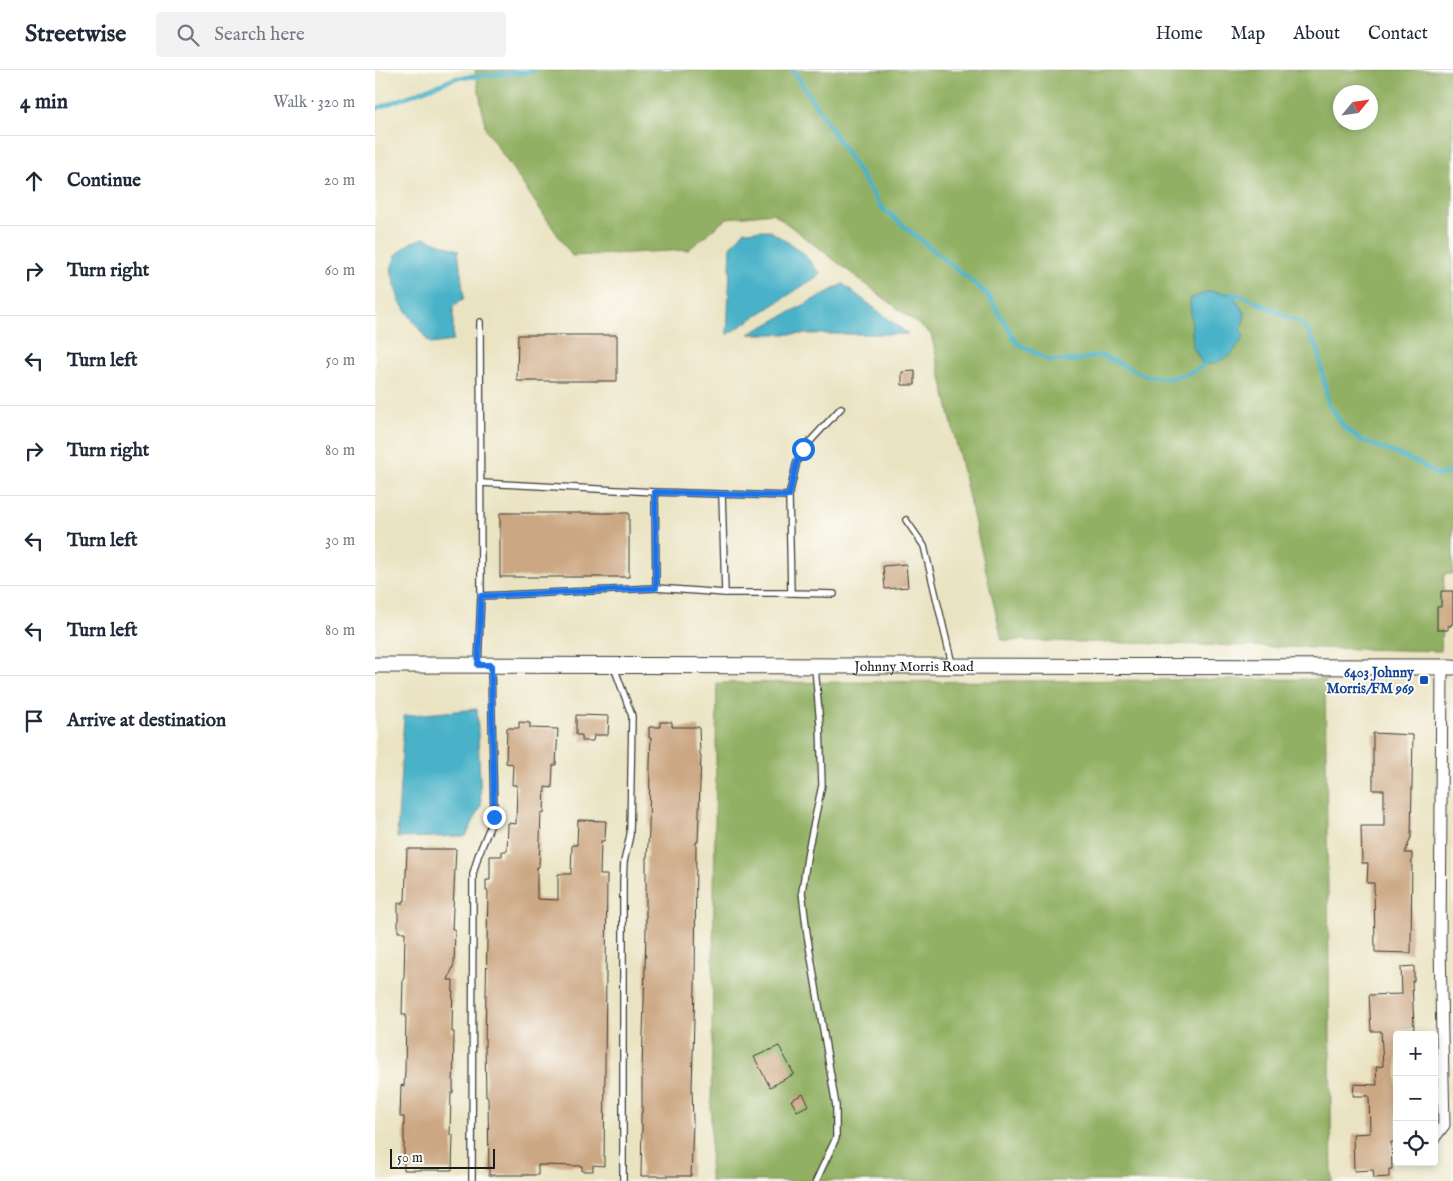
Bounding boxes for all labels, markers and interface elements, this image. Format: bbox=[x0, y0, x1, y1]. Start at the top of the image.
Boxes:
search box bbox=[156, 12, 506, 57]
text: Streetwise bbox=[25, 19, 126, 50]
icon: search bbox=[174, 21, 202, 49]
text: Search here bbox=[214, 23, 305, 47]
text: Home bbox=[1156, 23, 1203, 46]
text: Map bbox=[1231, 23, 1265, 46]
text: About bbox=[1293, 23, 1340, 46]
text: Contact bbox=[1368, 23, 1428, 46]
north arrow bbox=[1333, 85, 1378, 130]
text: 4 min bbox=[20, 89, 68, 116]
text: Walk · 320 m bbox=[273, 93, 355, 113]
icon: ahead bbox=[20, 167, 48, 195]
text: Continue bbox=[67, 169, 141, 193]
text: 20 m bbox=[324, 171, 355, 191]
icon: right bbox=[20, 257, 48, 285]
text: Turn right bbox=[67, 259, 149, 283]
text: 60 m bbox=[325, 261, 355, 281]
icon: left bbox=[20, 347, 48, 375]
text: Turn left bbox=[67, 349, 138, 373]
text: 50 m bbox=[326, 351, 355, 371]
icon: right bbox=[20, 437, 48, 465]
route start bbox=[792, 438, 815, 461]
text: Turn right bbox=[67, 439, 149, 463]
text: 80 m bbox=[325, 441, 355, 461]
icon: left bbox=[20, 527, 48, 555]
text: Turn left bbox=[67, 529, 138, 553]
text: 30 m bbox=[325, 531, 355, 551]
icon: left bbox=[20, 617, 48, 645]
text: Turn left bbox=[67, 619, 138, 643]
text: 80 m bbox=[325, 621, 355, 641]
street label: Johnny Morris Road bbox=[852, 658, 974, 676]
place label: 6403 Johnny Morris/FM 969 bbox=[1327, 664, 1415, 698]
marker: 6403 Johnny Morris/FM 969 bbox=[1418, 674, 1430, 686]
icon: arrive bbox=[20, 707, 48, 735]
text: Arrive at destination bbox=[67, 709, 226, 733]
route end bbox=[483, 806, 506, 829]
map controls bbox=[1393, 1031, 1438, 1166]
button: + bbox=[1393, 1031, 1438, 1076]
button: − bbox=[1393, 1076, 1438, 1121]
button: locate bbox=[1393, 1121, 1438, 1166]
scale bar bbox=[390, 1146, 495, 1169]
text: 50 m bbox=[397, 1149, 423, 1167]

